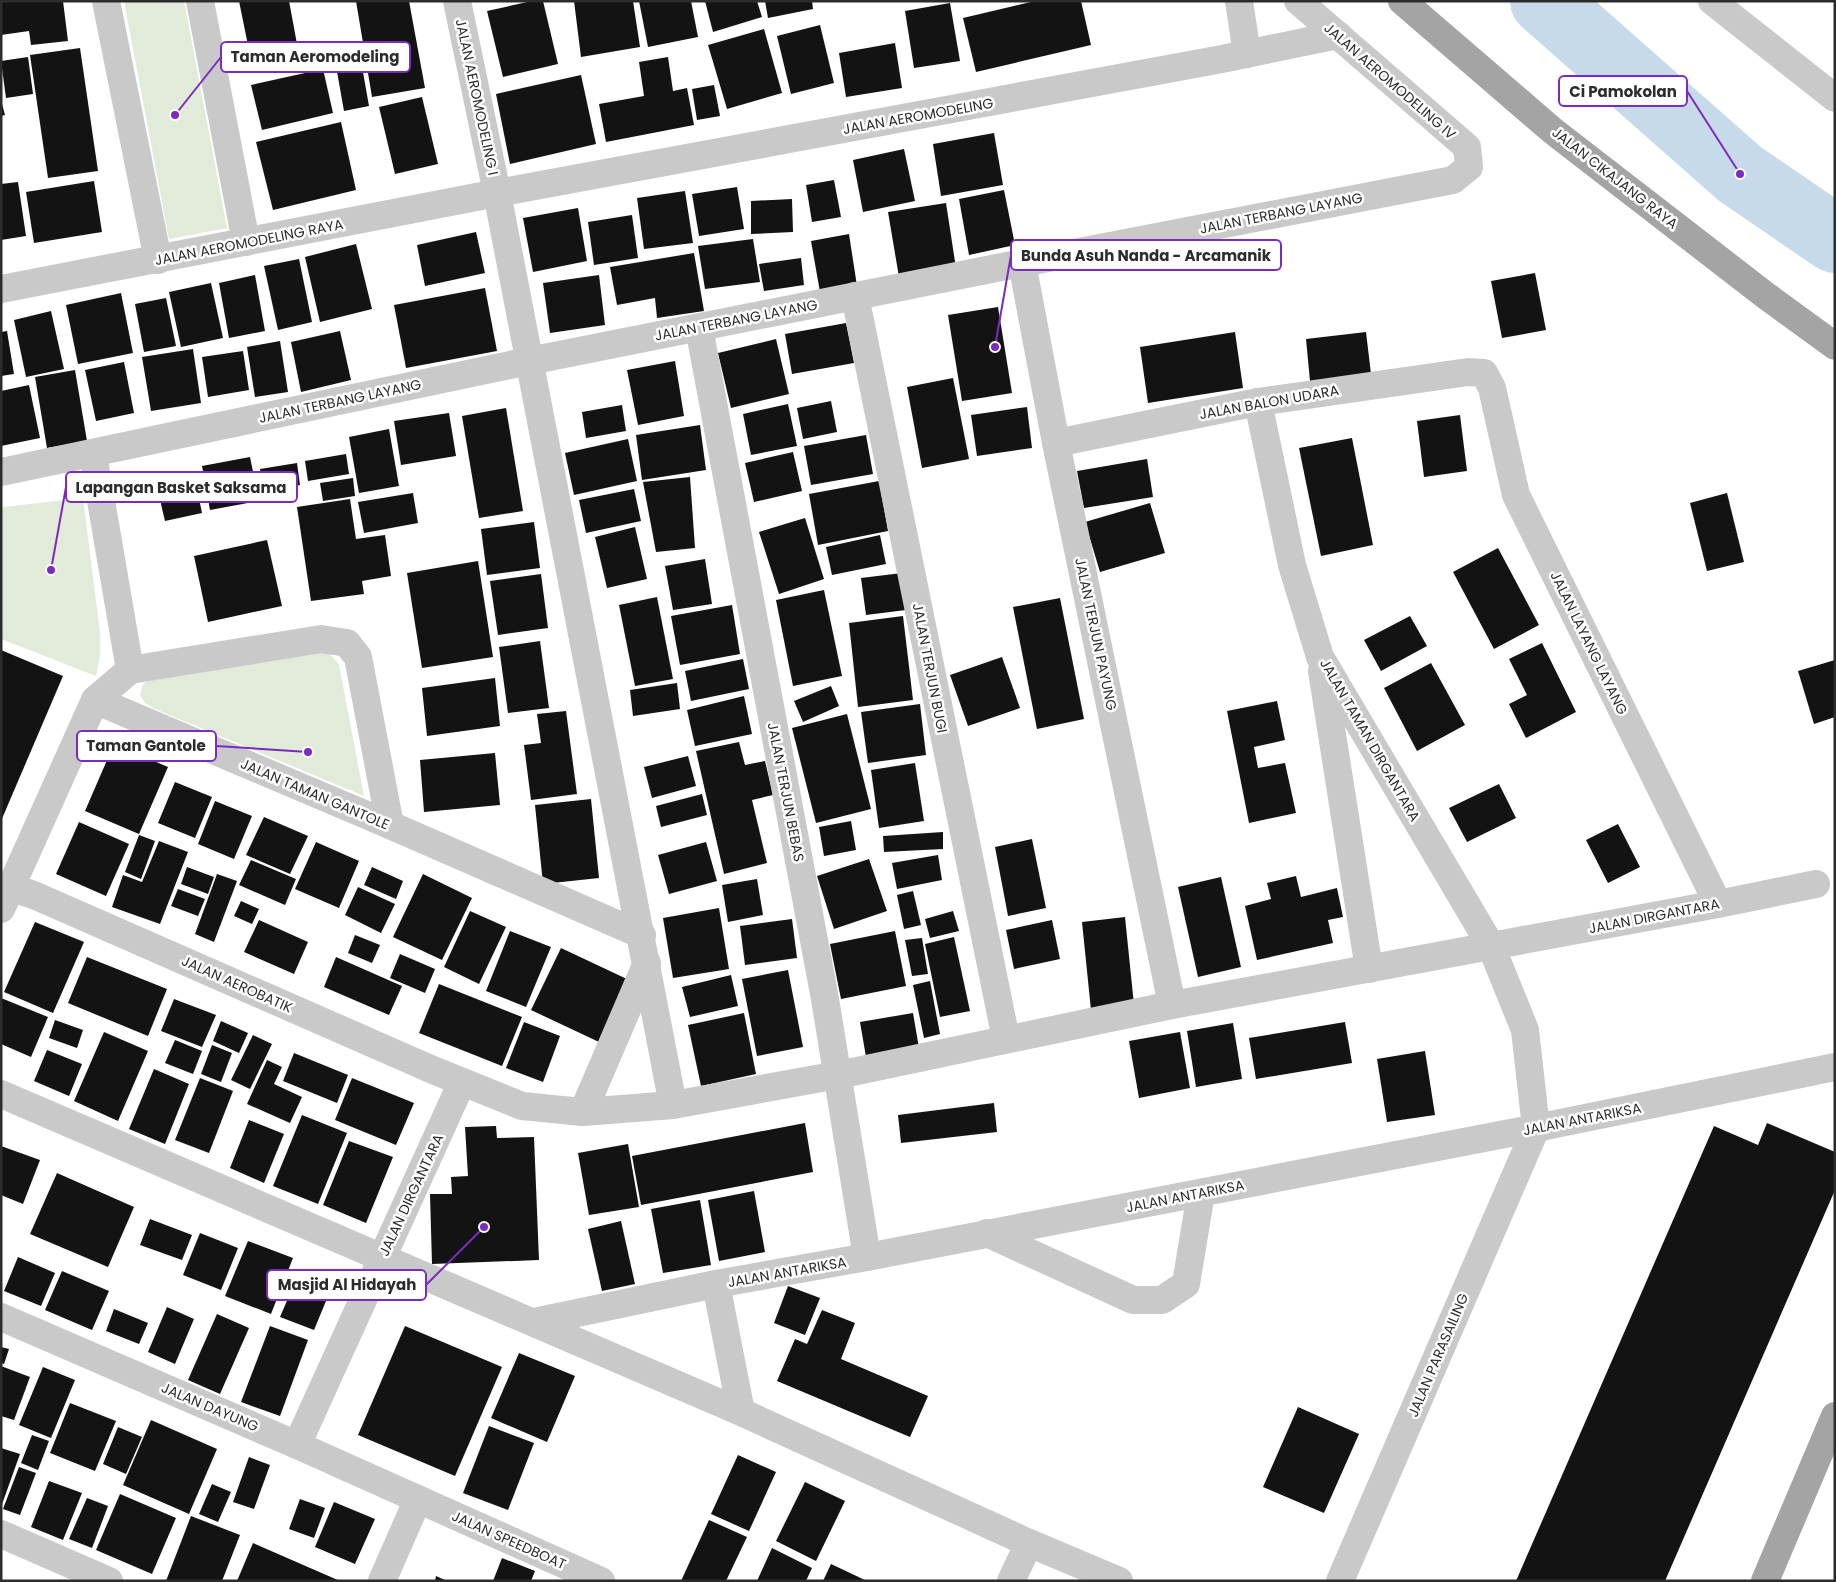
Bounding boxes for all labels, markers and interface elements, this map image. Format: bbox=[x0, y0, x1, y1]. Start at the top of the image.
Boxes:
street label: JALAN AEROMODELING I bbox=[451, 17, 503, 177]
street label: JALAN AEROMODELING IV bbox=[1320, 18, 1461, 144]
callout: Taman Aeromodeling bbox=[221, 42, 410, 72]
text: Taman Aeromodeling bbox=[231, 46, 399, 67]
callout: Ci Pamokolan bbox=[1559, 76, 1687, 106]
text: Ci Pamokolan bbox=[1569, 81, 1677, 102]
street label: JALAN AEROMODELING bbox=[841, 93, 995, 139]
street label: JALAN CIKAJANG RAYA bbox=[1548, 122, 1682, 234]
street label: JALAN TERBANG LAYANG bbox=[1198, 187, 1364, 239]
street label: JALAN AEROMODELING RAYA bbox=[153, 214, 345, 270]
callout: Bunda Asuh Nanda - Arcamanik bbox=[1011, 240, 1281, 270]
text: Bunda Asuh Nanda - Arcamanik bbox=[1021, 245, 1272, 266]
street label: JALAN TERBANG LAYANG bbox=[653, 294, 819, 346]
street label: JALAN TERBANG LAYANG bbox=[257, 374, 423, 428]
street label: JALAN BALON UDARA bbox=[1198, 380, 1340, 424]
callout: Lapangan Basket Saksama bbox=[66, 472, 297, 502]
text: Lapangan Basket Saksama bbox=[75, 477, 287, 498]
street label: JALAN TERJUN PAYUNG bbox=[1070, 556, 1122, 712]
street label: JALAN LAYANG LAYANG bbox=[1546, 568, 1633, 718]
street label: JALAN TERJUN BUGI bbox=[908, 601, 952, 735]
street label: JALAN TAMAN DIRGANTARA bbox=[1315, 655, 1425, 825]
street label: JALAN TERJUN BEBAS bbox=[763, 721, 809, 863]
callout: Taman Gantole bbox=[77, 731, 216, 761]
text: Taman Gantole bbox=[86, 735, 206, 756]
street label: JALAN TAMAN GANTOLE bbox=[237, 754, 393, 834]
street label: JALAN DIRGANTARA bbox=[1587, 894, 1721, 938]
street label: JALAN AEROBATIK bbox=[178, 951, 296, 1018]
street label: JALAN ANTARIKSA bbox=[1521, 1098, 1643, 1140]
street label: JALAN DIRGANTARA bbox=[374, 1131, 448, 1259]
street label: JALAN ANTARIKSA bbox=[1124, 1175, 1246, 1217]
street label: JALAN ANTARIKSA bbox=[726, 1252, 848, 1292]
callout: Masjid Al Hidayah bbox=[267, 1270, 426, 1300]
text: Masjid Al Hidayah bbox=[278, 1274, 416, 1295]
street label: JALAN PARASAILING bbox=[1403, 1290, 1473, 1420]
street label: JALAN DAYUNG bbox=[158, 1378, 262, 1436]
street label: JALAN SPEEDBOAT bbox=[449, 1506, 570, 1574]

